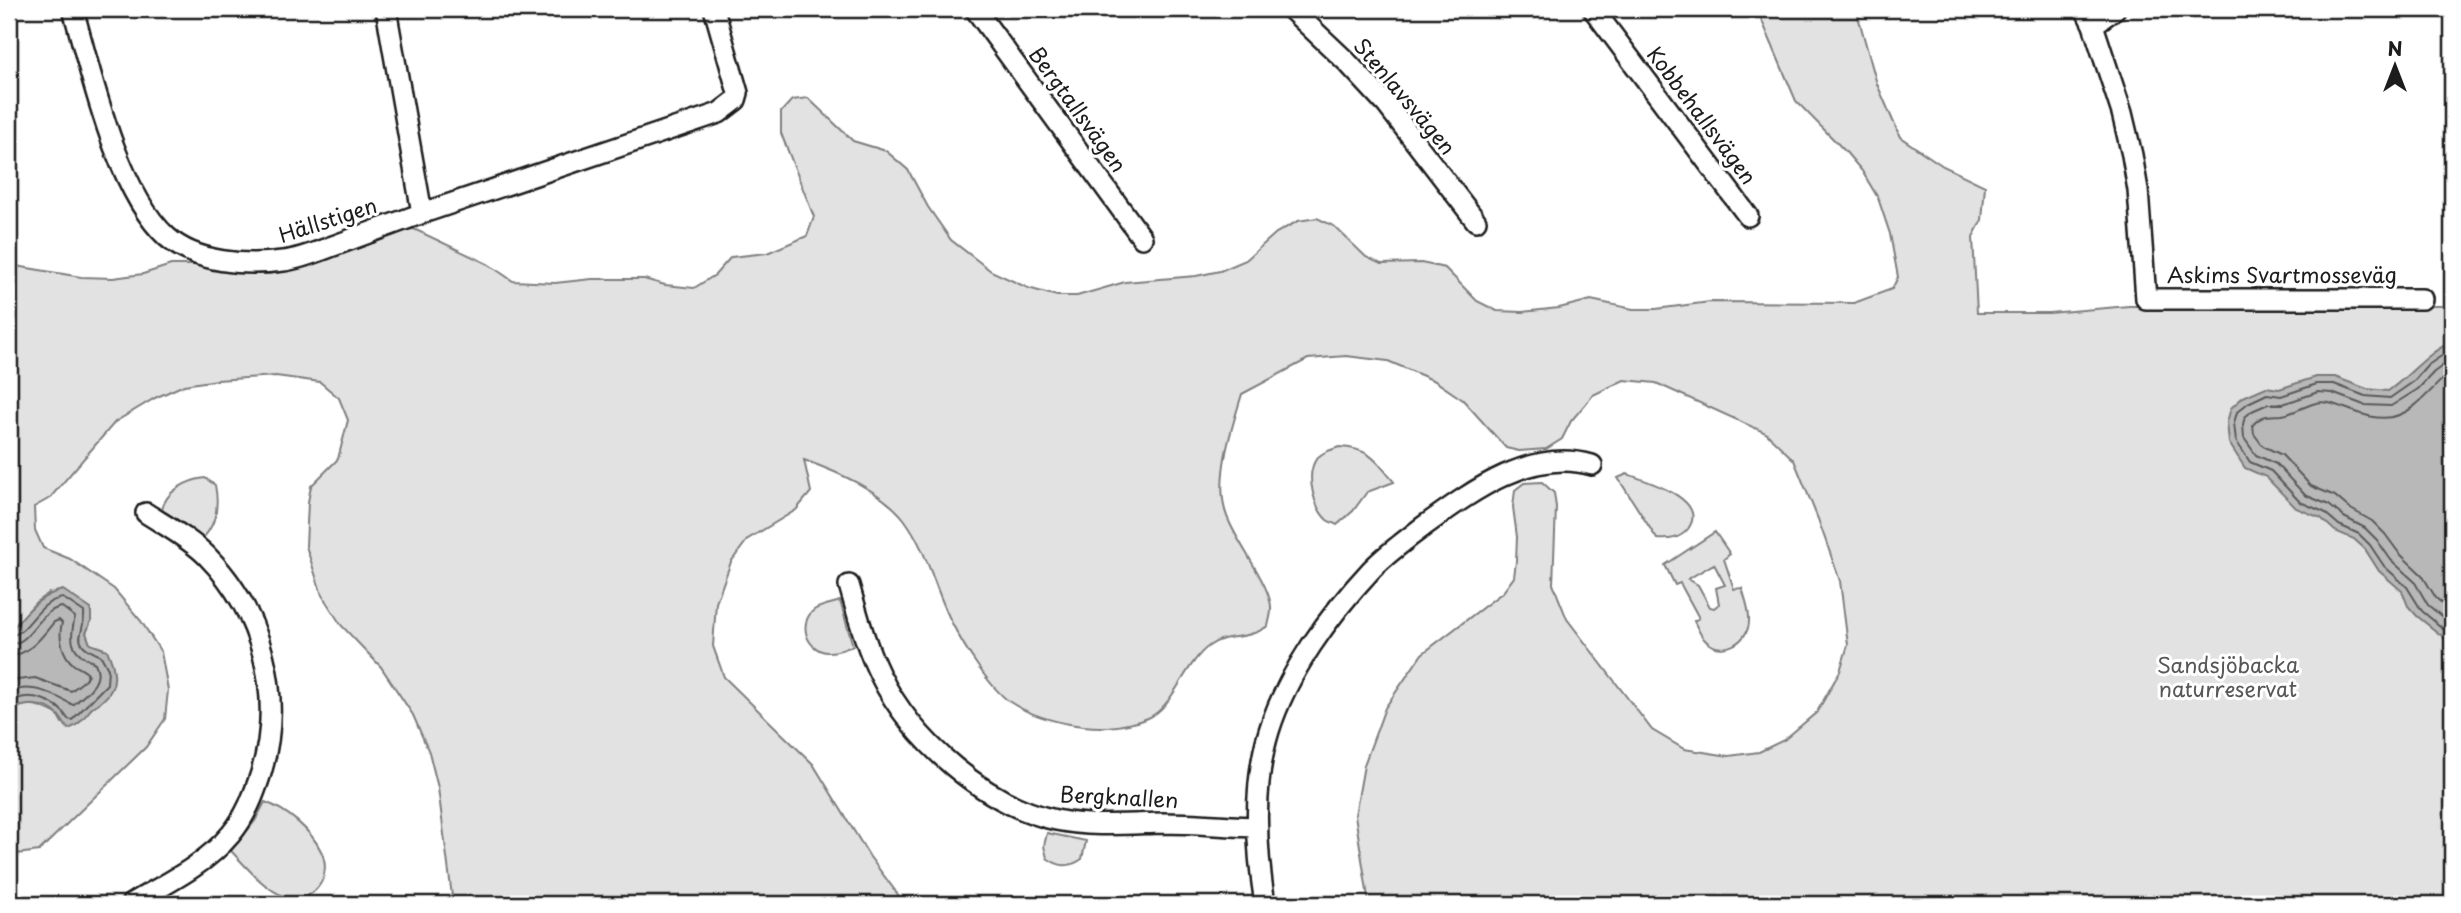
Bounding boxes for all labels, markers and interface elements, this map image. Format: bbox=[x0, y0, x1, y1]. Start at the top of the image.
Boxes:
street label: Stenlavsvägen bbox=[1347, 30, 1464, 161]
north arrow bbox=[2360, 32, 2430, 102]
text: N bbox=[2387, 34, 2403, 62]
street label: Bergtallsvägen bbox=[1022, 39, 1135, 178]
street label: Kobbehallsvägen bbox=[1640, 39, 1765, 190]
street label: Hällstigen bbox=[274, 188, 381, 250]
street label: Askims Svartmosseväg bbox=[2167, 258, 2397, 290]
park label: Sandsjöbacka naturreservat bbox=[2157, 648, 2299, 704]
street label: Bergknallen bbox=[1059, 777, 1179, 815]

